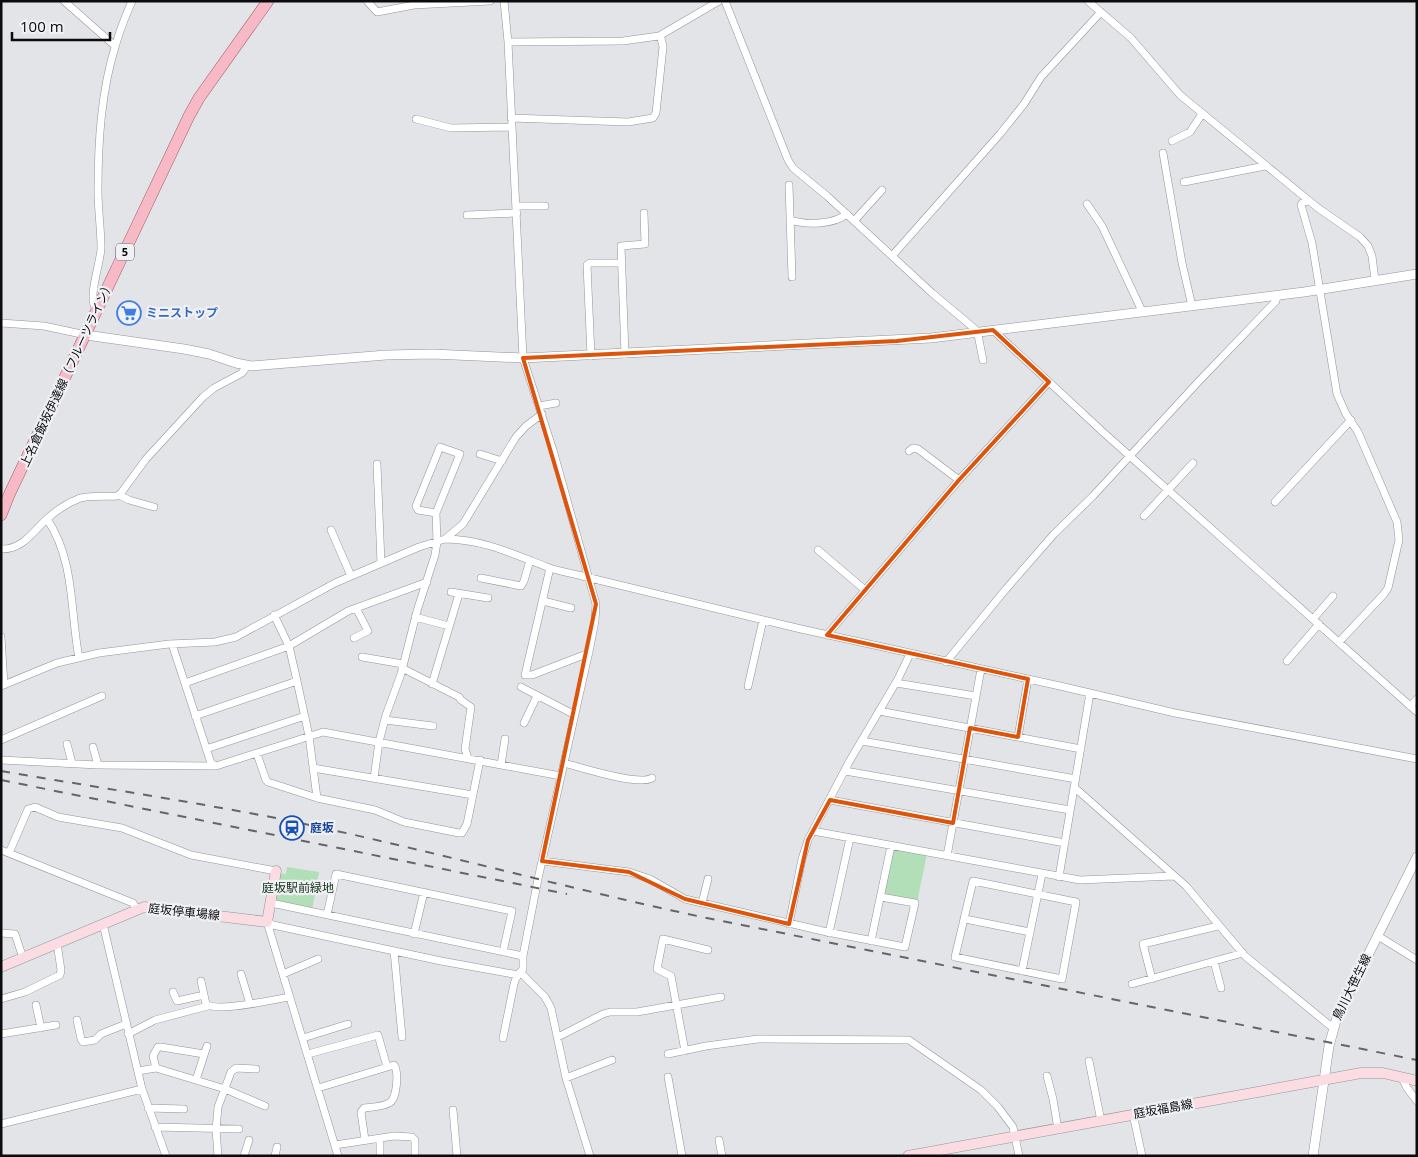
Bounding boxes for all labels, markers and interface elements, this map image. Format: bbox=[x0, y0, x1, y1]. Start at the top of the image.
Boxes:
scale bar bbox=[12, 10, 110, 42]
text: 100 m bbox=[20, 16, 64, 36]
road number: 5 bbox=[116, 243, 134, 260]
street label: 上名倉飯坂伊達線（フルーツライン） bbox=[16, 278, 117, 470]
supermarket icon: ミニストップ bbox=[116, 300, 142, 326]
place label: ミニストップ bbox=[146, 304, 218, 321]
station icon: 庭坂 bbox=[279, 815, 305, 841]
place label: 庭坂 bbox=[310, 819, 334, 836]
park label: 庭坂駅前緑地 bbox=[262, 879, 334, 896]
street label: 庭坂停車場線 bbox=[147, 899, 221, 924]
street label: 鳥川大笹生線 bbox=[1328, 951, 1375, 1023]
street label: 庭坂福島線 bbox=[1132, 1095, 1194, 1122]

